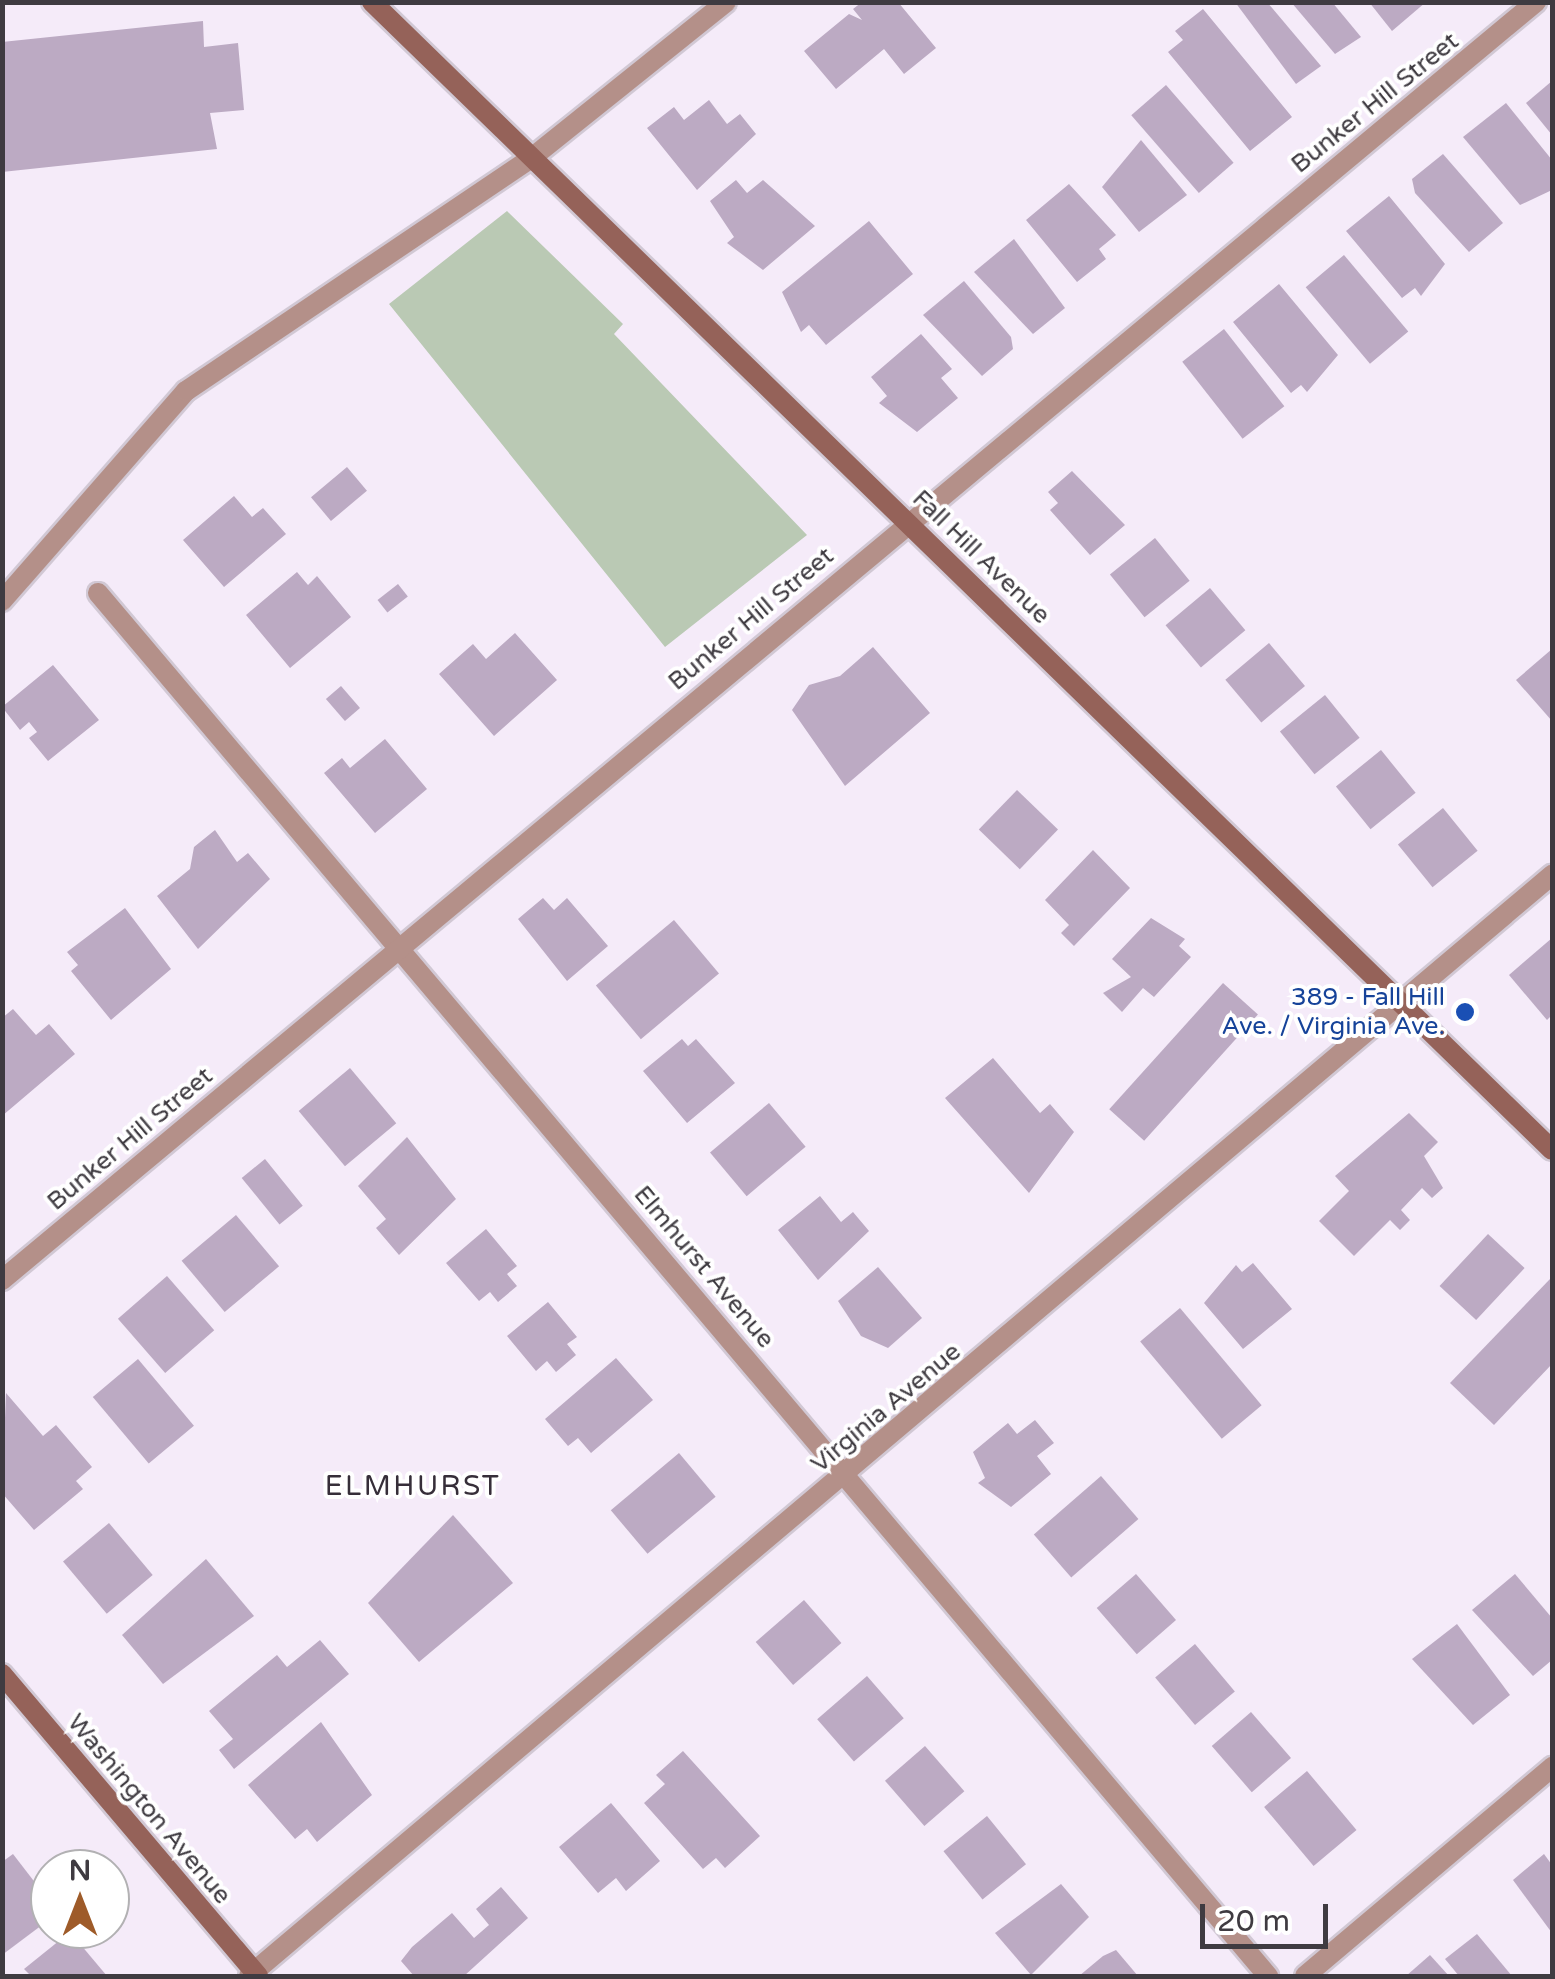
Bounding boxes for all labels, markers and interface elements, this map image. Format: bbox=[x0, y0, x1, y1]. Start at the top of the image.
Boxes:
street label: Bunker Hill Street bbox=[1285, 26, 1465, 180]
street label: Fall Hill Avenue bbox=[906, 484, 1056, 630]
street label: Bunker Hill Street bbox=[662, 541, 840, 697]
place label: 389 - Fall Hill Ave. / Virginia Ave. bbox=[1221, 983, 1445, 1042]
marker: 389 - Fall Hill Ave. / Virginia Ave. bbox=[1454, 1001, 1476, 1023]
street label: Bunker Hill Street bbox=[41, 1061, 219, 1217]
street label: Elmhurst Avenue bbox=[627, 1180, 781, 1354]
street label: Virginia Avenue bbox=[805, 1337, 967, 1479]
district label: ELMHURST bbox=[325, 1469, 501, 1503]
street label: Washington Avenue bbox=[61, 1708, 237, 1910]
north arrow bbox=[30, 1849, 130, 1949]
text: N bbox=[69, 1854, 91, 1888]
scale bar bbox=[1205, 1884, 1332, 1946]
text: 20 m bbox=[1217, 1903, 1290, 1940]

